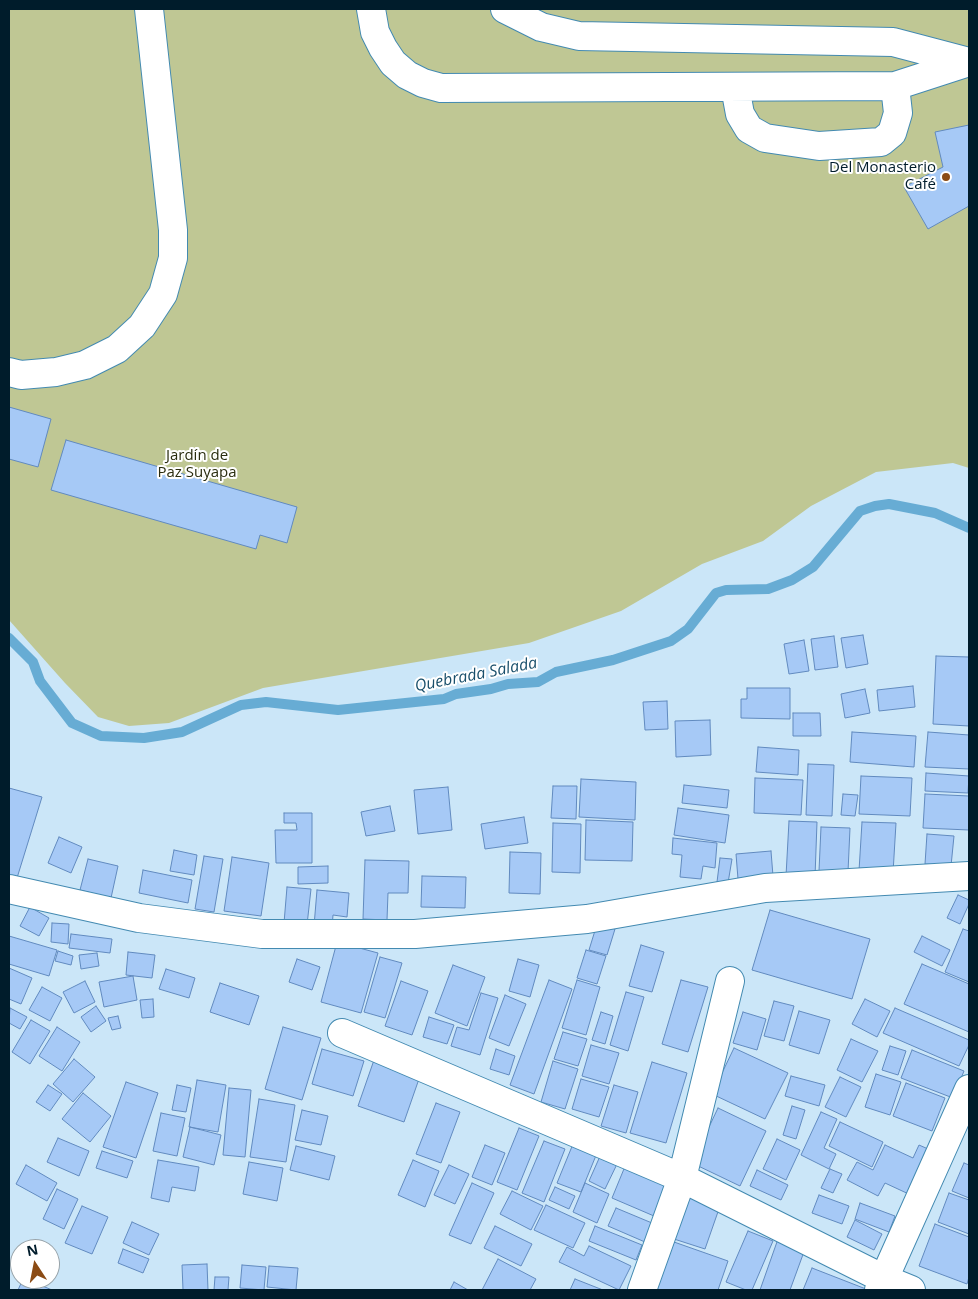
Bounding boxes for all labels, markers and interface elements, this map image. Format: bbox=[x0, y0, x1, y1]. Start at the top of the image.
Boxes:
place label: Del Monasterio Café bbox=[829, 159, 936, 194]
marker: Del Monasterio Café bbox=[940, 171, 952, 183]
park label: Jardín de Paz Suyapa bbox=[157, 447, 237, 482]
water label: Quebrada Salada bbox=[413, 654, 539, 696]
north arrow bbox=[10, 1239, 60, 1289]
text: N bbox=[25, 1239, 40, 1260]

